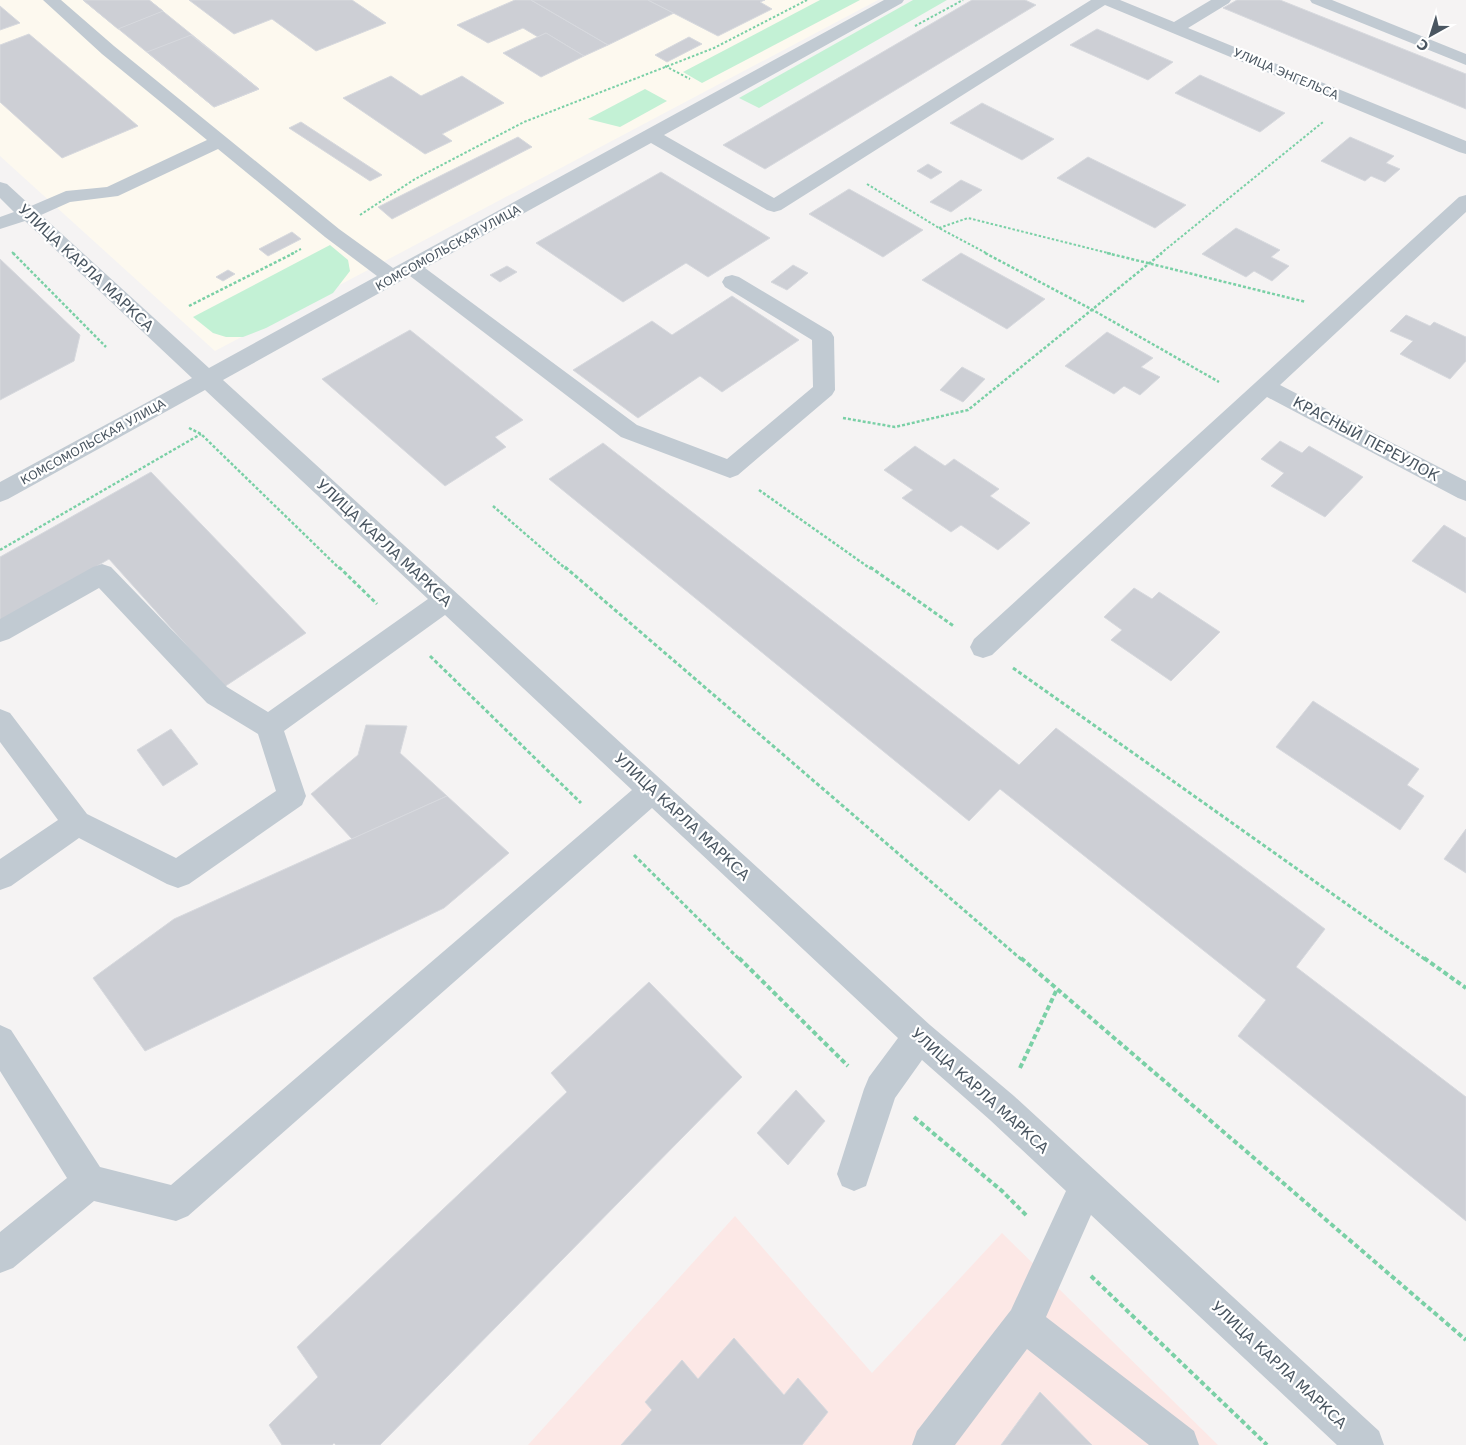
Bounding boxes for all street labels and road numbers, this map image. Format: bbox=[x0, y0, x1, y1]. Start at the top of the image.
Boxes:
street label: УЛИЦА ЭНГЕЛЬСА bbox=[1231, 46, 1341, 103]
street label: УЛИЦА КАРЛА МАРКСА bbox=[15, 201, 158, 336]
street label: КОМСОМОЛЬСКАЯ УЛИЦА bbox=[373, 202, 523, 294]
street label: КРАСНЫЙ ПЕРЕУЛОК bbox=[1290, 392, 1443, 485]
street label: КОМСОМОЛЬСКАЯ УЛИЦА bbox=[18, 396, 168, 488]
street label: УЛИЦА КАРЛА МАРКСА bbox=[313, 476, 456, 611]
street label: УЛИЦА КАРЛА МАРКСА bbox=[611, 750, 754, 885]
street label: УЛИЦА КАРЛА МАРКСА bbox=[908, 1025, 1053, 1158]
street label: УЛИЦА КАРЛА МАРКСА bbox=[1208, 1298, 1351, 1433]

